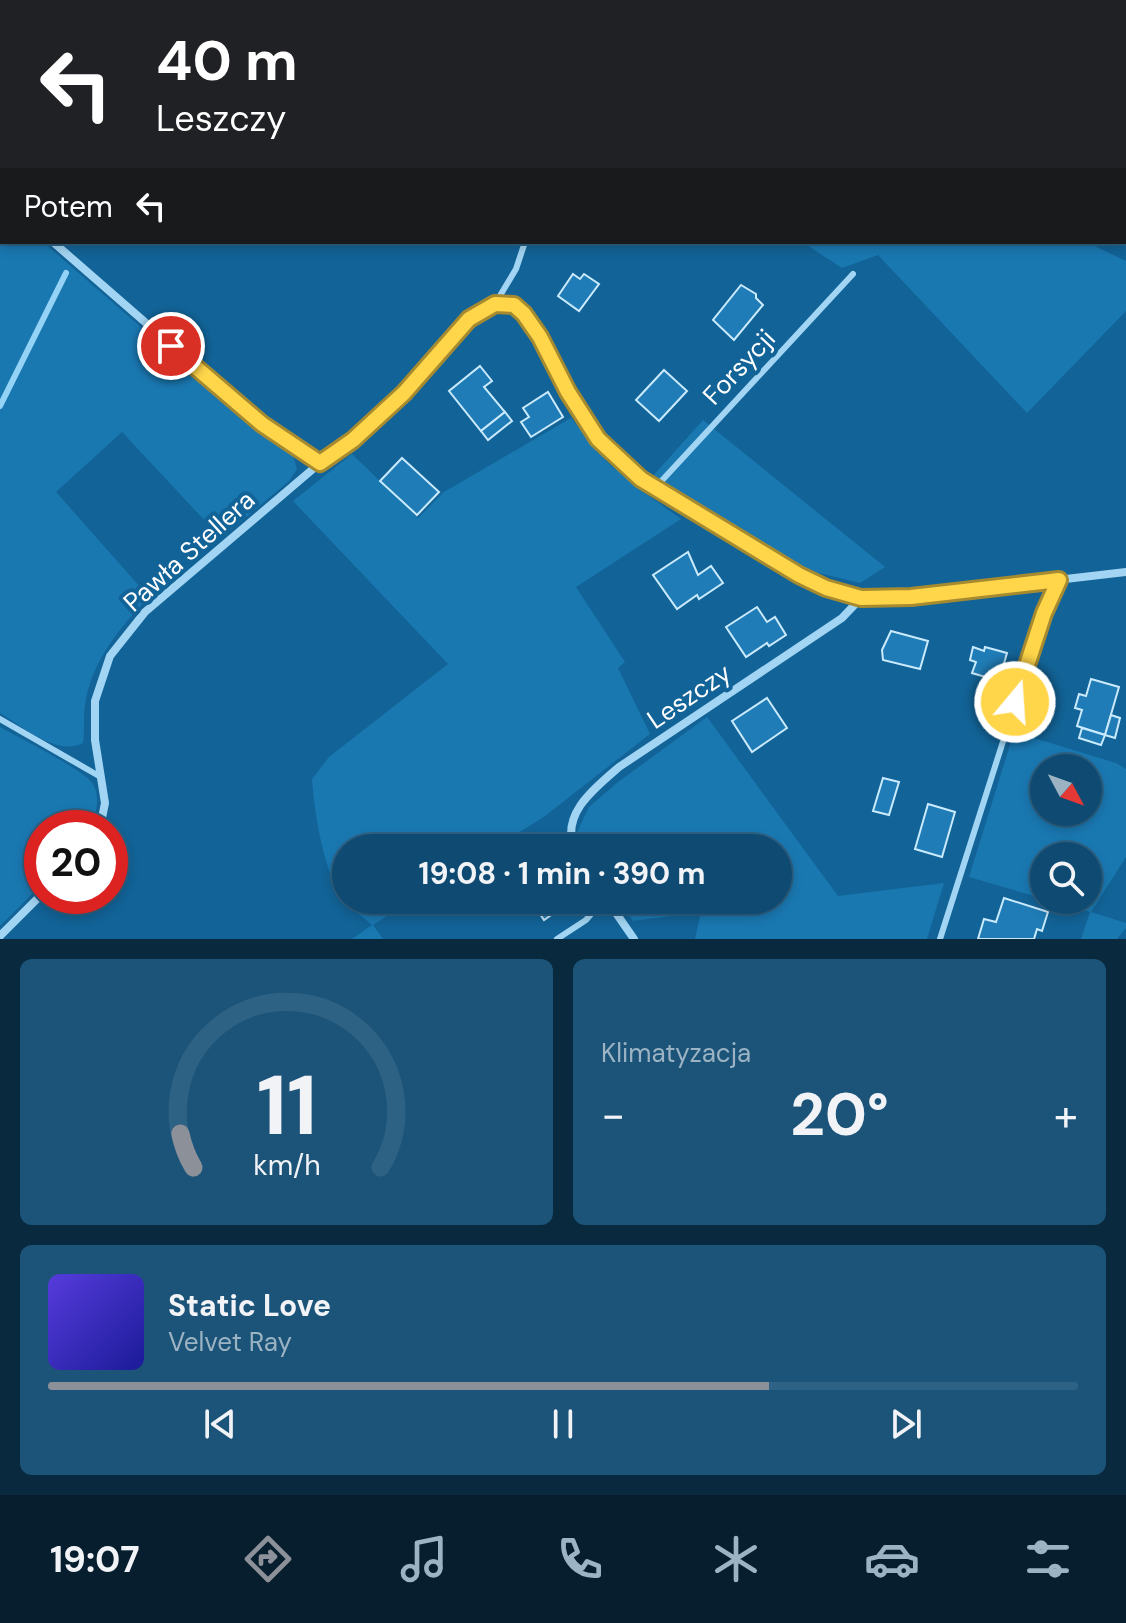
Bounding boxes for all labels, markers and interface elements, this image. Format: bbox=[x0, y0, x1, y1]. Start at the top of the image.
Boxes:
text: 40 m bbox=[156, 24, 298, 97]
icon: left bbox=[24, 32, 128, 136]
text: Leszczy bbox=[156, 95, 286, 142]
icon: left bbox=[129, 184, 173, 228]
text: Potem bbox=[24, 187, 113, 226]
pin bbox=[137, 312, 205, 380]
street label: Forsycji bbox=[695, 322, 783, 412]
icon: arrive bbox=[149, 324, 193, 368]
street label: Pawła Stellera bbox=[116, 483, 262, 619]
street label: Leszczy bbox=[640, 656, 738, 736]
position arrow bbox=[973, 660, 1057, 744]
north arrow bbox=[1030, 754, 1102, 826]
map controls bbox=[1030, 754, 1102, 914]
speed limit sign: 20 bbox=[24, 810, 128, 914]
button: search bbox=[1030, 842, 1102, 914]
text: 19:08 · 1 min · 390 m bbox=[419, 854, 705, 893]
text: Klimatyzacja bbox=[601, 1036, 751, 1070]
text: 11 bbox=[256, 1051, 317, 1160]
text: 20° bbox=[790, 1075, 889, 1154]
text: − bbox=[601, 1086, 625, 1144]
text: + bbox=[1054, 1086, 1078, 1144]
text: km/h bbox=[253, 1147, 320, 1184]
text: Static Love bbox=[168, 1286, 331, 1325]
text: Velvet Ray bbox=[168, 1325, 292, 1359]
icon: previous bbox=[198, 1402, 242, 1446]
icon: pause bbox=[541, 1402, 585, 1446]
icon: next bbox=[884, 1402, 928, 1446]
icon: directions bbox=[240, 1531, 296, 1587]
icon: music bbox=[396, 1531, 452, 1587]
icon: phone bbox=[552, 1531, 608, 1587]
icon: climate bbox=[708, 1531, 764, 1587]
icon: car bbox=[864, 1531, 920, 1587]
icon: filters bbox=[1020, 1531, 1076, 1587]
text: 19:07 bbox=[50, 1536, 140, 1583]

